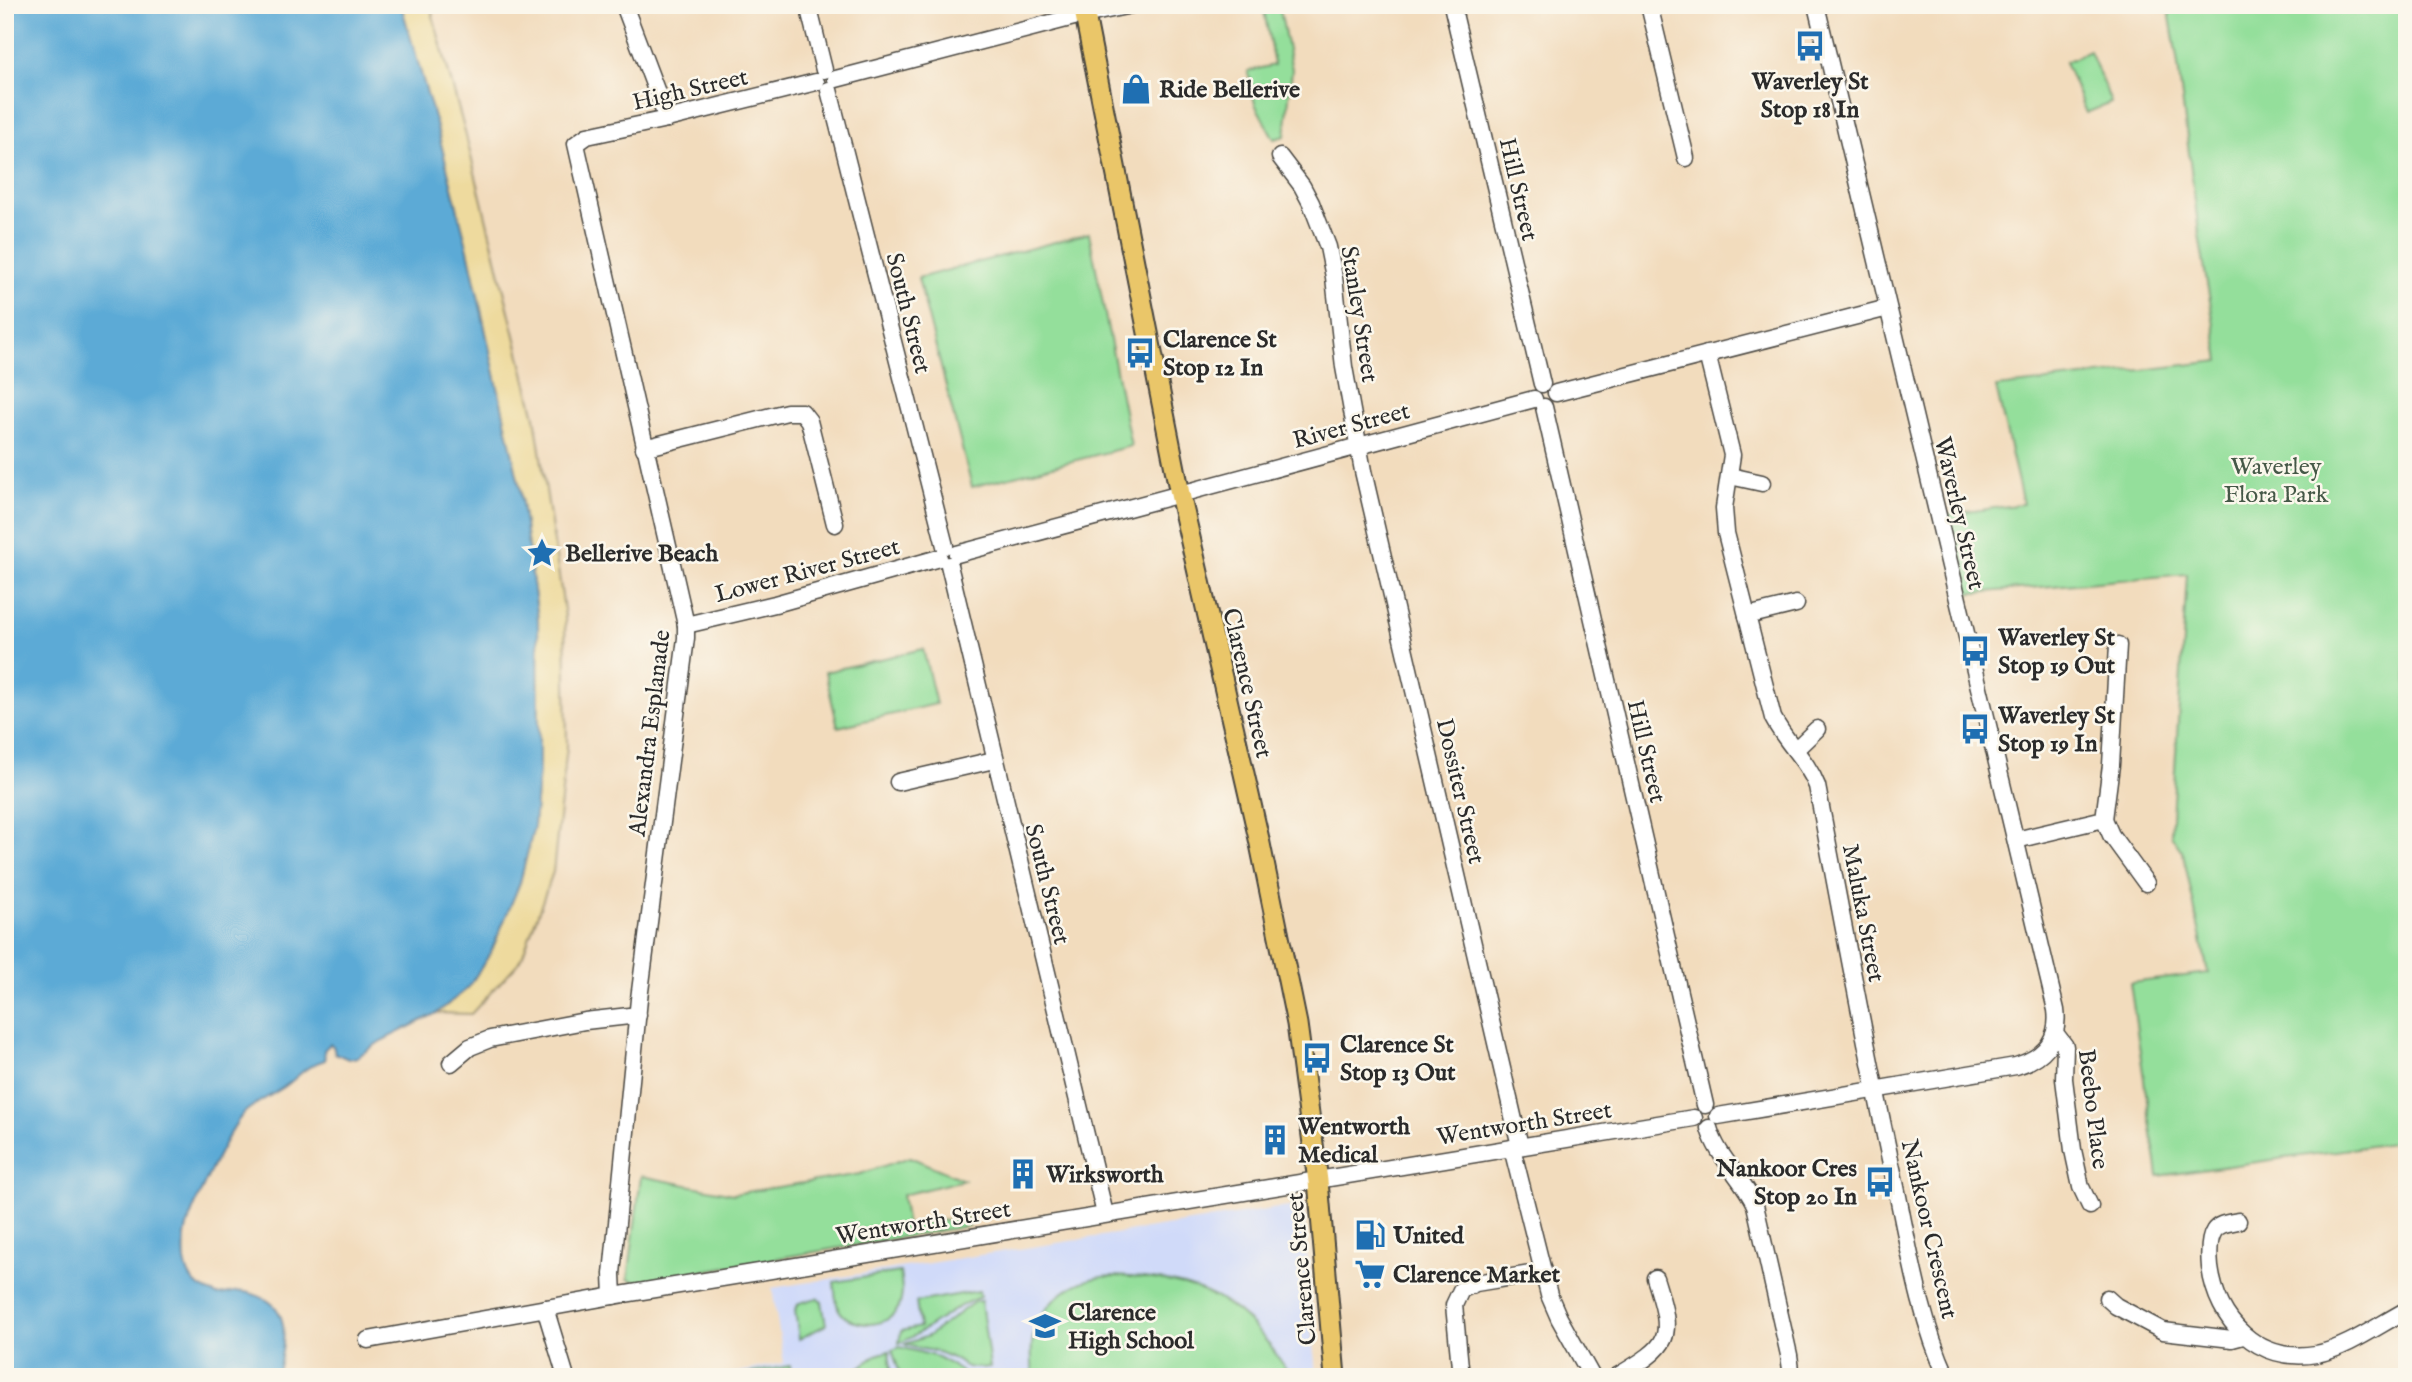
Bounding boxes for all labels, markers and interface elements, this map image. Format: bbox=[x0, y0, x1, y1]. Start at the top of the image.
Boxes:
bus stop icon: Waverley St Stop 18 In bbox=[1793, 29, 1827, 63]
street label: High Street bbox=[630, 62, 751, 119]
place label: Waverley St Stop 18 In bbox=[1751, 67, 1869, 126]
shop icon: Ride Bellerive bbox=[1119, 72, 1153, 106]
place label: Ride Bellerive bbox=[1159, 75, 1300, 106]
street label: Hill Street bbox=[1491, 135, 1544, 244]
street label: Stanley Street bbox=[1332, 244, 1385, 385]
street label: South Street bbox=[878, 250, 938, 377]
place label: Clarence St Stop 12 In bbox=[1163, 325, 1278, 384]
bus stop icon: Clarence St Stop 12 In bbox=[1123, 336, 1157, 370]
street label: River Street bbox=[1290, 396, 1413, 457]
street label: Waverley Street bbox=[1926, 434, 1991, 593]
park label: Waverley Flora Park bbox=[2224, 452, 2328, 511]
street label: Lower River Street bbox=[711, 532, 903, 611]
place icon: Bellerive Beach bbox=[525, 536, 559, 570]
place label: Bellerive Beach bbox=[565, 539, 718, 570]
street label: Clarence Street bbox=[1214, 605, 1279, 761]
place label: Waverley St Stop 19 Out bbox=[1997, 623, 2116, 682]
street label: Alexandra Esplanade bbox=[622, 628, 679, 839]
bus stop icon: Waverley St Stop 19 Out bbox=[1958, 634, 1992, 668]
street label: Hill Street bbox=[1619, 697, 1672, 806]
place label: Waverley St Stop 19 In bbox=[1997, 701, 2116, 760]
bus stop icon: Waverley St Stop 19 In bbox=[1958, 712, 1992, 746]
street label: Dossiter Street bbox=[1428, 716, 1491, 867]
street label: South Street bbox=[1017, 821, 1077, 948]
street label: Maluka Street bbox=[1834, 842, 1891, 985]
place label: Clarence St Stop 13 Out bbox=[1340, 1030, 1456, 1089]
bus stop icon: Clarence St Stop 13 Out bbox=[1300, 1041, 1334, 1075]
street label: Beebo Place bbox=[2070, 1047, 2115, 1171]
street label: Wentworth Street bbox=[1434, 1095, 1614, 1154]
place label: Wentworth Medical bbox=[1297, 1112, 1410, 1171]
building icon: Wentworth Medical bbox=[1258, 1123, 1292, 1157]
street label: Nankoor Crescent bbox=[1893, 1137, 1964, 1322]
place label: Nankoor Cres Stop 20 In bbox=[1715, 1154, 1858, 1213]
building icon: Wirksworth bbox=[1006, 1157, 1040, 1191]
place label: Wirksworth bbox=[1045, 1160, 1164, 1191]
bus stop icon: Nankoor Cres Stop 20 In bbox=[1863, 1165, 1897, 1199]
street label: Clarence Street bbox=[1280, 1191, 1325, 1346]
street label: Wentworth Street bbox=[833, 1194, 1013, 1253]
fuel station icon: United bbox=[1353, 1218, 1387, 1252]
place label: United bbox=[1392, 1221, 1465, 1252]
supermarket icon: Clarence Market bbox=[1353, 1257, 1387, 1291]
place label: Clarence Market bbox=[1393, 1260, 1561, 1291]
place label: Clarence High School bbox=[1068, 1298, 1194, 1357]
school or university icon: Clarence High School bbox=[1028, 1309, 1062, 1343]

